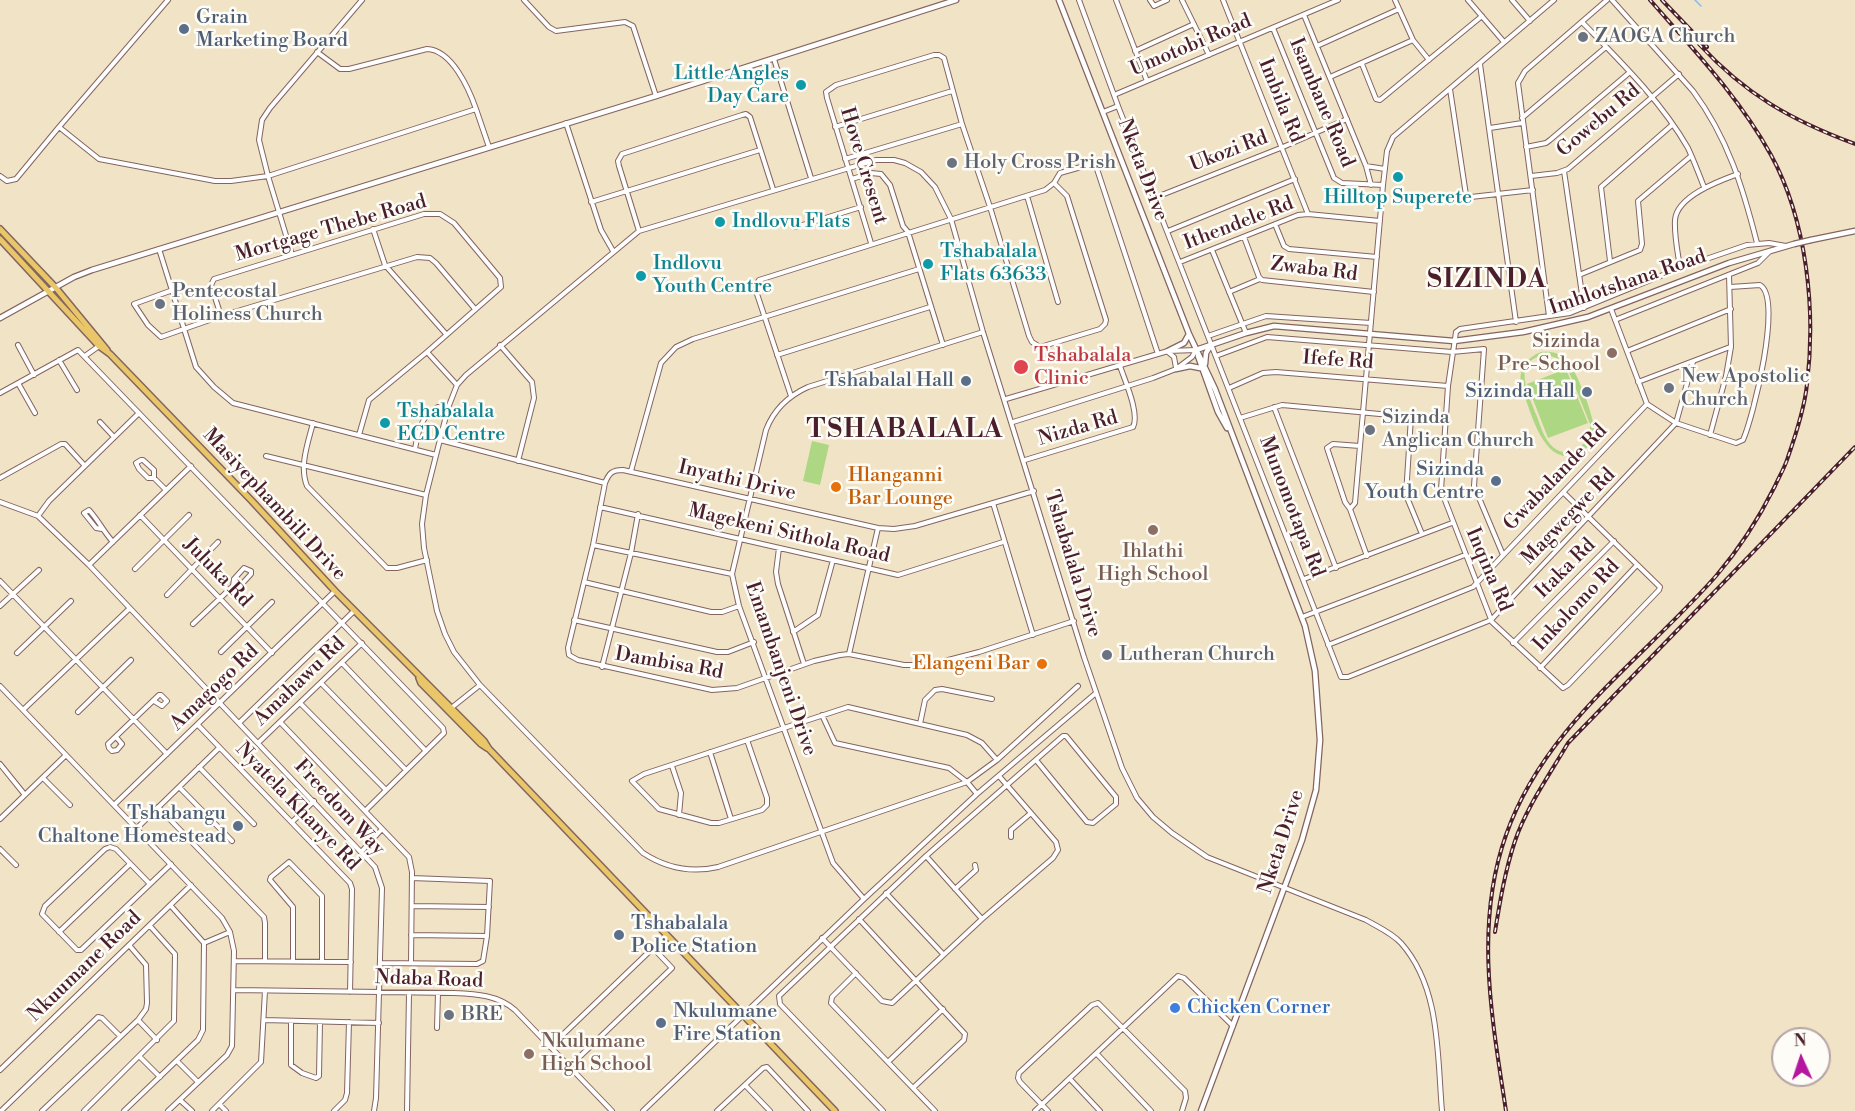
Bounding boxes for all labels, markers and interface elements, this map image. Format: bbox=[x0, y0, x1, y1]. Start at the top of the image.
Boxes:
place label: Grain Marketing Board bbox=[196, 6, 348, 53]
street label: Umotobi Road bbox=[1127, 10, 1255, 82]
marker: Grain Marketing Board bbox=[177, 22, 191, 36]
place label: ZAOGA Church bbox=[1595, 25, 1735, 49]
marker: ZAOGA Church bbox=[1576, 30, 1590, 44]
street label: Isambane Road bbox=[1283, 35, 1359, 171]
street label: Imbila Rd bbox=[1252, 56, 1308, 146]
place label: Little Angles Day Care bbox=[674, 62, 789, 109]
marker: Little Angles Day Care bbox=[794, 78, 808, 92]
street label: Gowebu Rd bbox=[1552, 79, 1646, 163]
street label: Hove Cresent bbox=[834, 105, 892, 227]
street label: Nketa Drive bbox=[1111, 115, 1173, 225]
street label: Ukozi Rd bbox=[1187, 126, 1271, 178]
place label: Holy Cross Prish bbox=[964, 151, 1116, 175]
marker: Holy Cross Prish bbox=[945, 156, 959, 170]
marker: Hilltop Superete bbox=[1391, 170, 1405, 184]
place label: Hilltop Superete bbox=[1324, 186, 1472, 210]
street label: Mortgage Thebe Road bbox=[233, 190, 429, 268]
street label: Ithendele Rd bbox=[1181, 192, 1297, 256]
place label: Indlovu Flats bbox=[732, 210, 850, 234]
marker: Indlovu Flats bbox=[713, 215, 727, 229]
place label: Tshabalala Flats 63633 bbox=[940, 240, 1047, 287]
street label: Imhlotshana Road bbox=[1546, 245, 1710, 321]
place label: Indlovu Youth Centre bbox=[653, 252, 772, 299]
street label: Zwaba Rd bbox=[1269, 253, 1359, 287]
marker: Tshabalala Flats 63633 bbox=[921, 257, 935, 271]
district label: SIZINDA bbox=[1427, 265, 1547, 297]
marker: Indlovu Youth Centre bbox=[634, 269, 648, 283]
place label: Pentecostal Holiness Church bbox=[172, 280, 323, 327]
marker: Pentecostal Holiness Church bbox=[153, 297, 167, 311]
place label: Sizinda Pre-School bbox=[1498, 330, 1600, 377]
place label: Tshabalala Clinic bbox=[1034, 344, 1131, 391]
marker: Sizinda Pre-School bbox=[1605, 346, 1619, 360]
street label: Ifefe Rd bbox=[1302, 347, 1374, 375]
marker: Tshabalala Clinic bbox=[1012, 358, 1030, 376]
place label: New Apostolic Church bbox=[1681, 365, 1810, 412]
place label: Tshabalal Hall bbox=[825, 369, 954, 393]
marker: Tshabalal Hall bbox=[959, 374, 973, 388]
place label: Sizinda Hall bbox=[1465, 380, 1575, 404]
marker: New Apostolic Church bbox=[1662, 381, 1676, 395]
marker: Sizinda Hall bbox=[1580, 385, 1594, 399]
place label: Tshabalala ECD Centre bbox=[397, 400, 505, 447]
street label: Nizda Rd bbox=[1035, 406, 1121, 452]
place label: Sizinda Anglican Church bbox=[1382, 406, 1534, 453]
district label: TSHABALALA bbox=[807, 415, 1003, 447]
marker: Tshabalala ECD Centre bbox=[378, 416, 392, 430]
street label: Gwabalande Rd bbox=[1499, 420, 1613, 536]
marker: Sizinda Anglican Church bbox=[1363, 423, 1377, 437]
street label: Masiyephambili Drive bbox=[197, 424, 351, 586]
street label: Munomotapa Rd bbox=[1253, 433, 1329, 581]
street label: Inyathi Drive bbox=[676, 456, 798, 506]
place label: Sizinda Youth Centre bbox=[1365, 458, 1484, 505]
place label: Hlanganni Bar Lounge bbox=[848, 464, 953, 511]
street label: Magwegwe Rd bbox=[1517, 464, 1621, 570]
marker: Sizinda Youth Centre bbox=[1489, 474, 1503, 488]
marker: Hlanganni Bar Lounge bbox=[829, 480, 843, 494]
street label: Tshabalala Drive bbox=[1038, 488, 1106, 640]
street label: Magekeni Sithola Road bbox=[686, 499, 892, 569]
marker: Ihlathi High School bbox=[1146, 523, 1160, 537]
street label: Inqina Rd bbox=[1460, 524, 1516, 616]
street label: Juluka Rd bbox=[178, 533, 256, 613]
street label: Itaka Rd bbox=[1531, 534, 1601, 604]
place label: Ihlathi High School bbox=[1098, 540, 1208, 587]
street label: Inkolomo Rd bbox=[1529, 555, 1625, 657]
street label: Emambanjeni Drive bbox=[739, 579, 821, 759]
street label: Amahawu Rd bbox=[249, 632, 351, 732]
street label: Amagogo Rd bbox=[166, 640, 264, 736]
street label: Dambisa Rd bbox=[613, 643, 725, 685]
place label: Lutheran Church bbox=[1119, 643, 1275, 667]
marker: Lutheran Church bbox=[1100, 648, 1114, 662]
place label: Elangeni Bar bbox=[913, 652, 1030, 676]
marker: Elangeni Bar bbox=[1035, 657, 1049, 671]
street label: Nyatela Khanye Rd bbox=[230, 738, 364, 876]
street label: Freedom Way bbox=[288, 755, 390, 861]
street label: Nketa Drive bbox=[1254, 787, 1310, 897]
place label: Tshabangu Chaltone Homestead bbox=[38, 802, 226, 849]
marker: Tshabangu Chaltone Homestead bbox=[231, 819, 245, 833]
street label: Nkuumane Road bbox=[23, 907, 147, 1027]
place label: Tshabalala Police Station bbox=[631, 912, 757, 959]
marker: Tshabalala Police Station bbox=[612, 928, 626, 942]
street label: Ndaba Road bbox=[374, 966, 484, 994]
place label: Chicken Corner bbox=[1187, 996, 1330, 1020]
place label: Nkulumane Fire Station bbox=[673, 1000, 781, 1047]
marker: Chicken Corner bbox=[1168, 1001, 1182, 1015]
place label: BRE bbox=[461, 1003, 503, 1027]
marker: BRE bbox=[442, 1008, 456, 1022]
marker: Nkulumane Fire Station bbox=[654, 1016, 668, 1030]
north arrow bbox=[1771, 1027, 1831, 1087]
place label: Nkulumane High School bbox=[541, 1030, 652, 1077]
text: N bbox=[1793, 1031, 1807, 1051]
marker: Nkulumane High School bbox=[522, 1047, 536, 1061]

